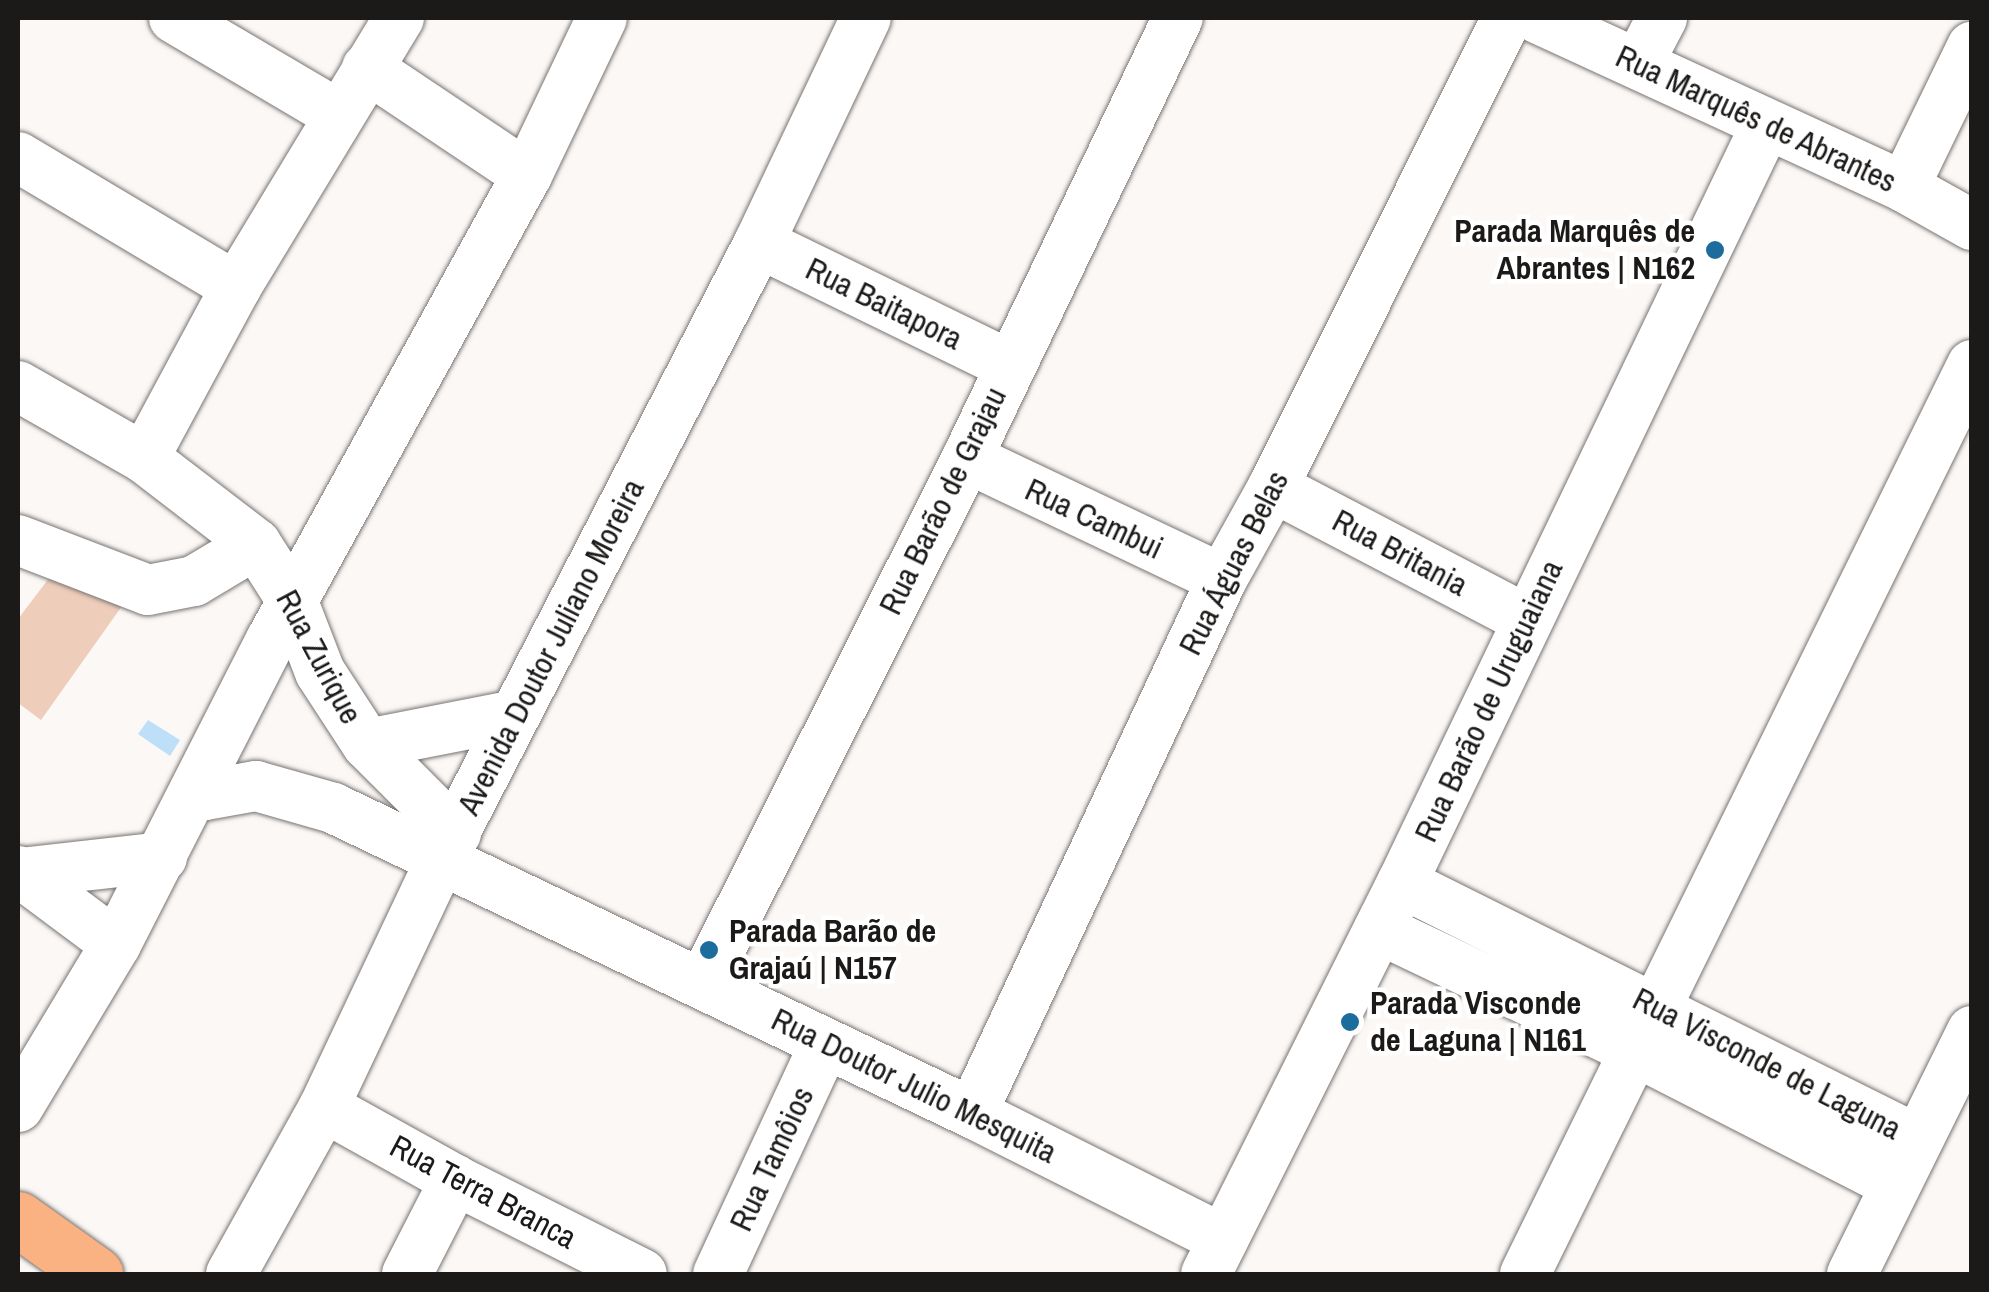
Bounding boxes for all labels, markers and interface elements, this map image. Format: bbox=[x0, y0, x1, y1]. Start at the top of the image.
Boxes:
street label: Rua Marquês de Abrantes bbox=[1609, 37, 1903, 201]
place label: Parada Marquês de Abrantes | N162 bbox=[1454, 213, 1695, 288]
marker: Parada Marquês de Abrantes | N162 bbox=[1704, 239, 1726, 261]
street label: Rua Baitapora bbox=[800, 250, 968, 358]
street label: Rua Barão de Grajau bbox=[871, 381, 1015, 621]
street label: Rua Águas Belas bbox=[1171, 464, 1297, 662]
street label: Rua Cambui bbox=[1019, 470, 1169, 568]
street label: Avenida Doutor Juliano Moreira bbox=[450, 473, 652, 821]
street label: Rua Britania bbox=[1326, 501, 1474, 605]
street label: Rua Barão de Uruguaiana bbox=[1407, 554, 1571, 848]
street label: Rua Zurique bbox=[268, 584, 370, 730]
place label: Parada Barão de Grajaú | N157 bbox=[729, 913, 936, 988]
marker: Parada Barão de Grajaú | N157 bbox=[698, 939, 720, 961]
street label: Rua Visconde de Laguna bbox=[1627, 980, 1907, 1148]
place label: Parada Visconde de Laguna | N161 bbox=[1370, 985, 1586, 1060]
street label: Rua Doutor Julio Mesquita bbox=[765, 1000, 1063, 1172]
marker: Parada Visconde de Laguna | N161 bbox=[1339, 1011, 1361, 1033]
street label: Rua Tamôios bbox=[722, 1081, 822, 1237]
street label: Rua Terra Branca bbox=[383, 1127, 583, 1257]

